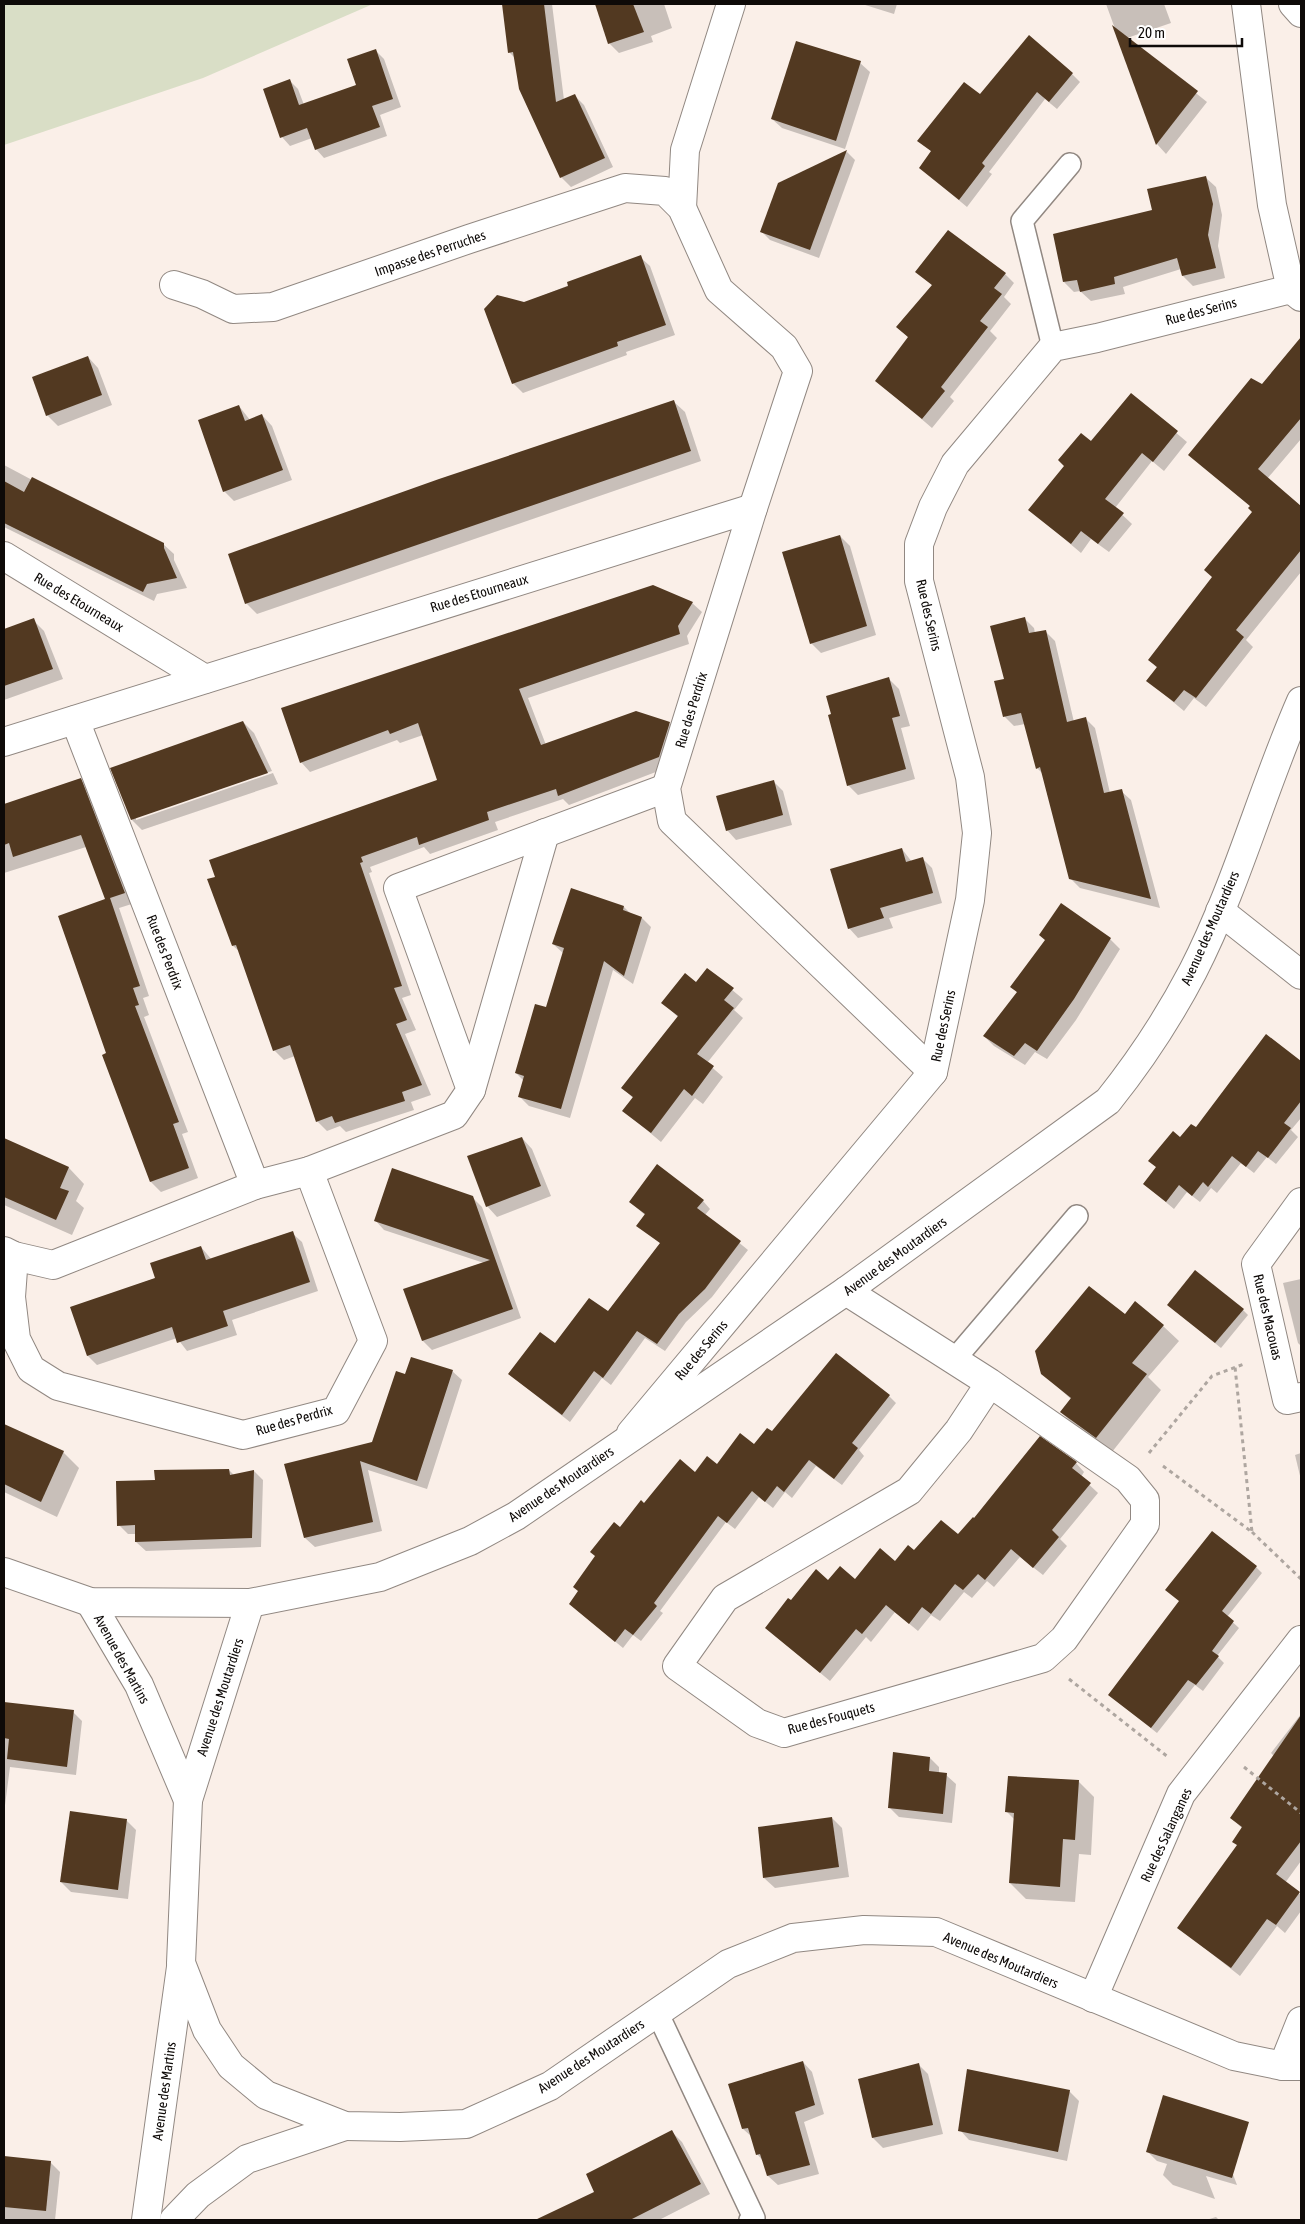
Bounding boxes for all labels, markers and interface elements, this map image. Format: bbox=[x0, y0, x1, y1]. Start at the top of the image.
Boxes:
scale bar bbox=[1130, 15, 1242, 47]
text: 20 m bbox=[1138, 24, 1165, 41]
street label: Impasse des Perruches bbox=[372, 227, 488, 279]
street label: Rue des Serins bbox=[1164, 294, 1238, 328]
street label: Rue des Etourneaux bbox=[31, 569, 127, 635]
street label: Rue des Etourneaux bbox=[428, 570, 530, 615]
street label: Rue des Serins bbox=[913, 578, 945, 653]
street label: Rue des Perdrix bbox=[672, 670, 710, 750]
street label: Avenue des Moutardiers bbox=[1178, 868, 1242, 988]
street label: Rue des Perdrix bbox=[143, 912, 187, 992]
street label: Rue des Serins bbox=[928, 988, 958, 1063]
street label: Avenue des Moutardiers bbox=[840, 1213, 950, 1299]
street label: Rue des Macouas bbox=[1250, 1272, 1286, 1362]
street label: Rue des Serins bbox=[671, 1317, 731, 1383]
street label: Rue des Perdrix bbox=[254, 1401, 334, 1439]
street label: Avenue des Moutardiers bbox=[505, 1443, 617, 1525]
street label: Avenue des Martins bbox=[91, 1612, 153, 1706]
street label: Avenue des Moutardiers bbox=[193, 1636, 247, 1758]
street label: Rue des Fouquets bbox=[786, 1699, 876, 1737]
street label: Rue des Salanganes bbox=[1137, 1786, 1195, 1884]
street label: Avenue des Moutardiers bbox=[941, 1929, 1061, 1991]
street label: Avenue des Moutardiers bbox=[535, 2016, 647, 2096]
street label: Avenue des Martins bbox=[149, 2041, 179, 2141]

